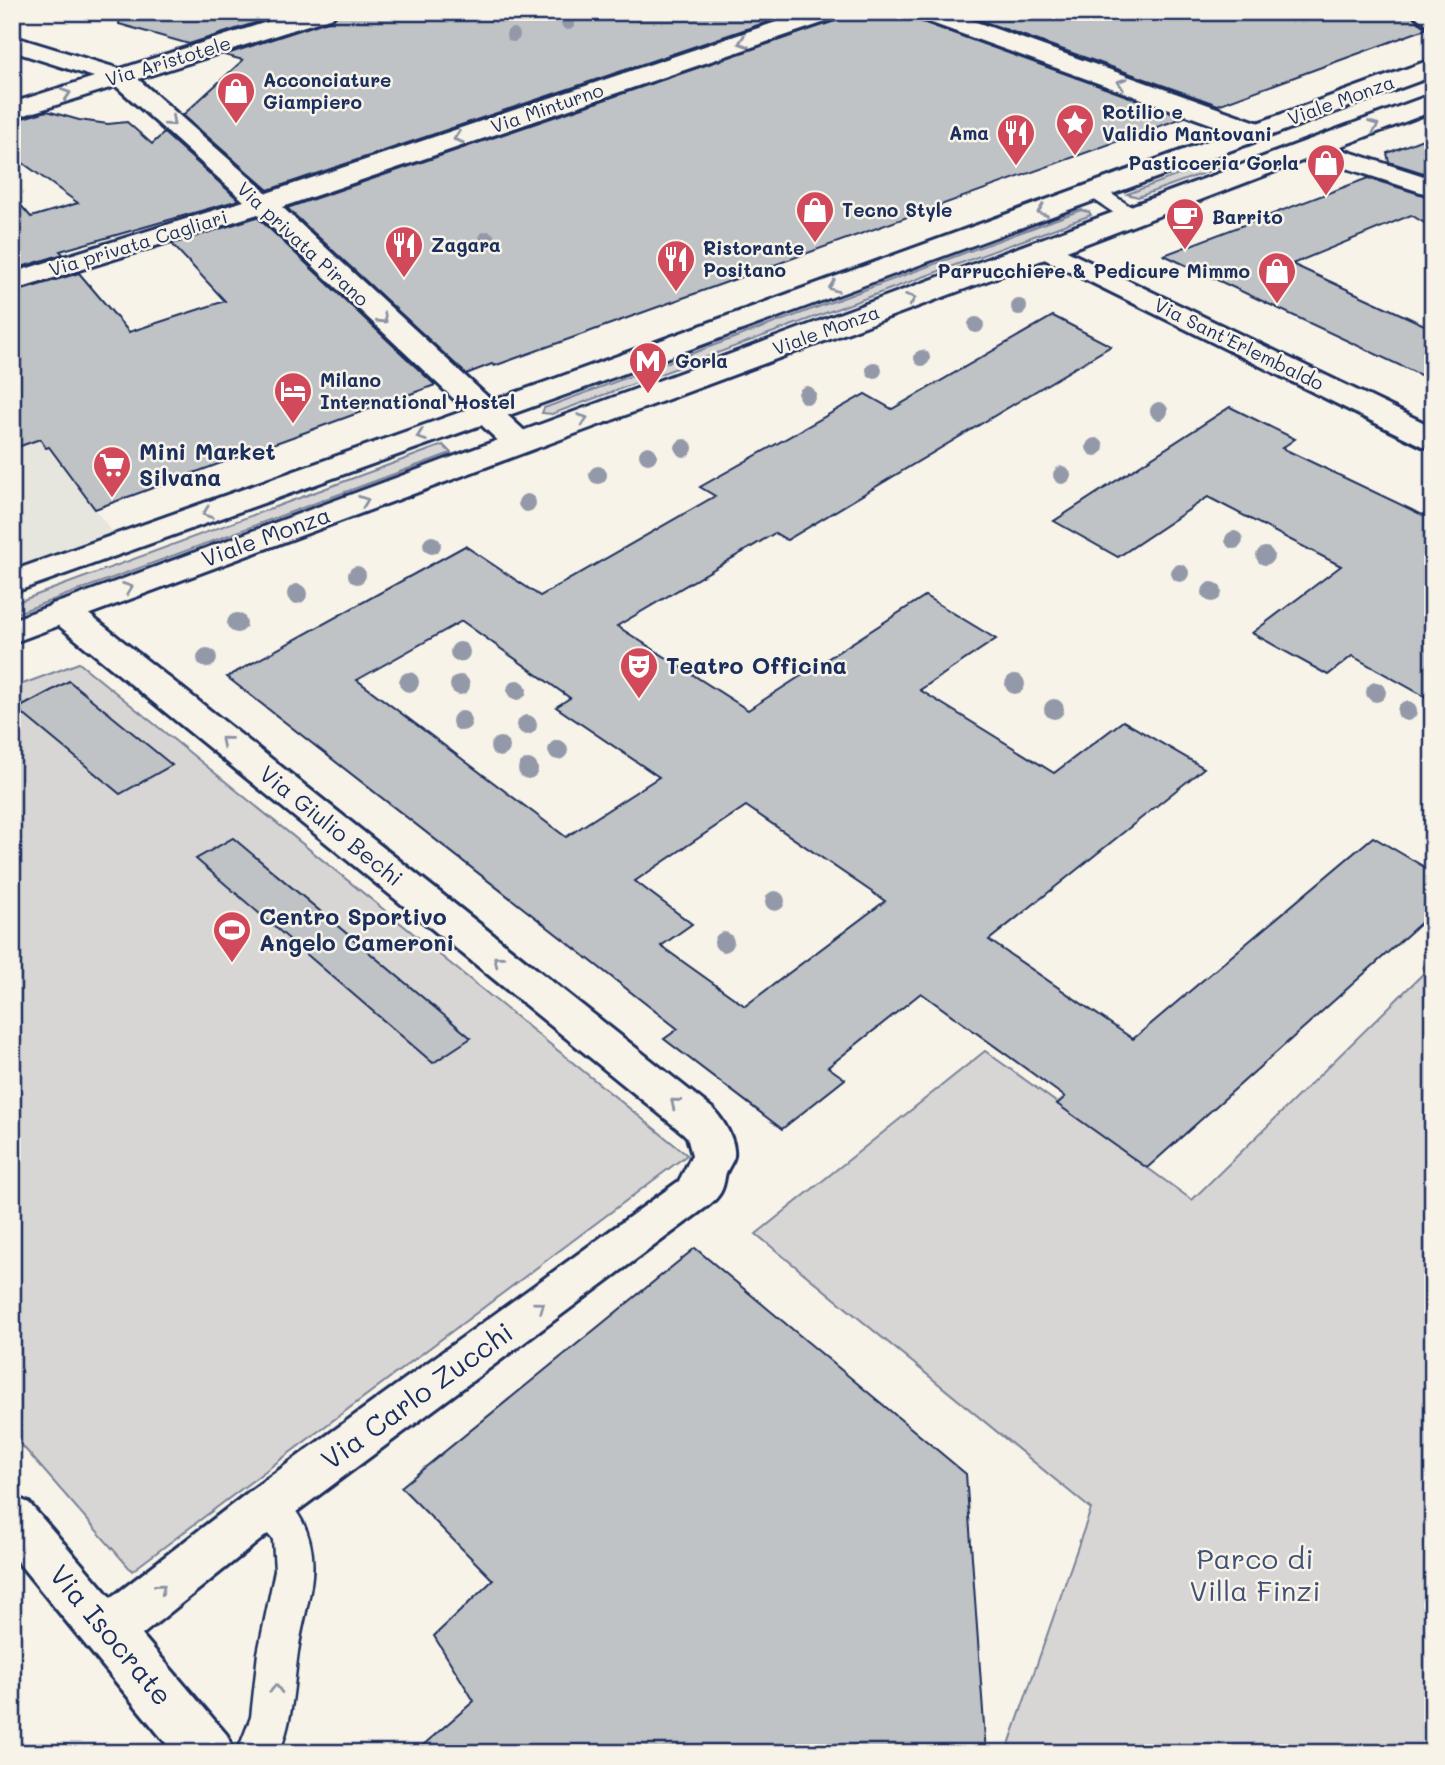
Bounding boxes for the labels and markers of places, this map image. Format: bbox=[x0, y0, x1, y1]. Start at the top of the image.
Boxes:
place label: Acconciature Giampiero bbox=[263, 67, 391, 114]
shop icon: Acconciature Giampiero bbox=[215, 70, 257, 125]
place label: Rotilio e Validio Mantovani bbox=[1102, 99, 1272, 146]
place icon: Rotilio e Validio Mantovani bbox=[1054, 102, 1096, 157]
restaurant icon: Ama bbox=[995, 112, 1037, 167]
place label: Ama bbox=[949, 120, 989, 145]
shop icon: Pasticceria Gorla bbox=[1305, 142, 1347, 197]
place label: Pasticceria Gorla bbox=[1128, 150, 1299, 175]
shop icon: Tecno Style bbox=[794, 189, 836, 244]
cafe icon: Barrito bbox=[1164, 196, 1206, 251]
place label: Tecno Style bbox=[842, 197, 952, 222]
place label: Barrito bbox=[1212, 204, 1283, 229]
restaurant icon: Zagara bbox=[383, 224, 425, 279]
place label: Zagara bbox=[431, 232, 501, 257]
place label: Ristorante Positano bbox=[703, 235, 804, 282]
restaurant icon: Ristorante Positano bbox=[655, 238, 697, 293]
shop icon: Parrucchiere & Pedicure Mimmo bbox=[1256, 250, 1298, 305]
place label: Parrucchiere & Pedicure Mimmo bbox=[937, 258, 1250, 283]
metro station icon: Gorla bbox=[627, 340, 669, 395]
place label: Gorla bbox=[675, 348, 728, 373]
place label: Milano International Hostel bbox=[320, 367, 515, 414]
hotel icon: Milano International Hostel bbox=[272, 370, 314, 425]
place label: Mini Market Silvana bbox=[139, 436, 276, 492]
supermarket icon: Mini Market Silvana bbox=[91, 444, 133, 499]
theatre icon: Teatro Officina bbox=[618, 645, 660, 700]
place label: Teatro Officina bbox=[666, 650, 847, 680]
place label: Centro Sportivo Angelo Cameroni bbox=[259, 901, 454, 957]
sports icon: Centro Sportivo Angelo Cameroni bbox=[211, 909, 253, 964]

